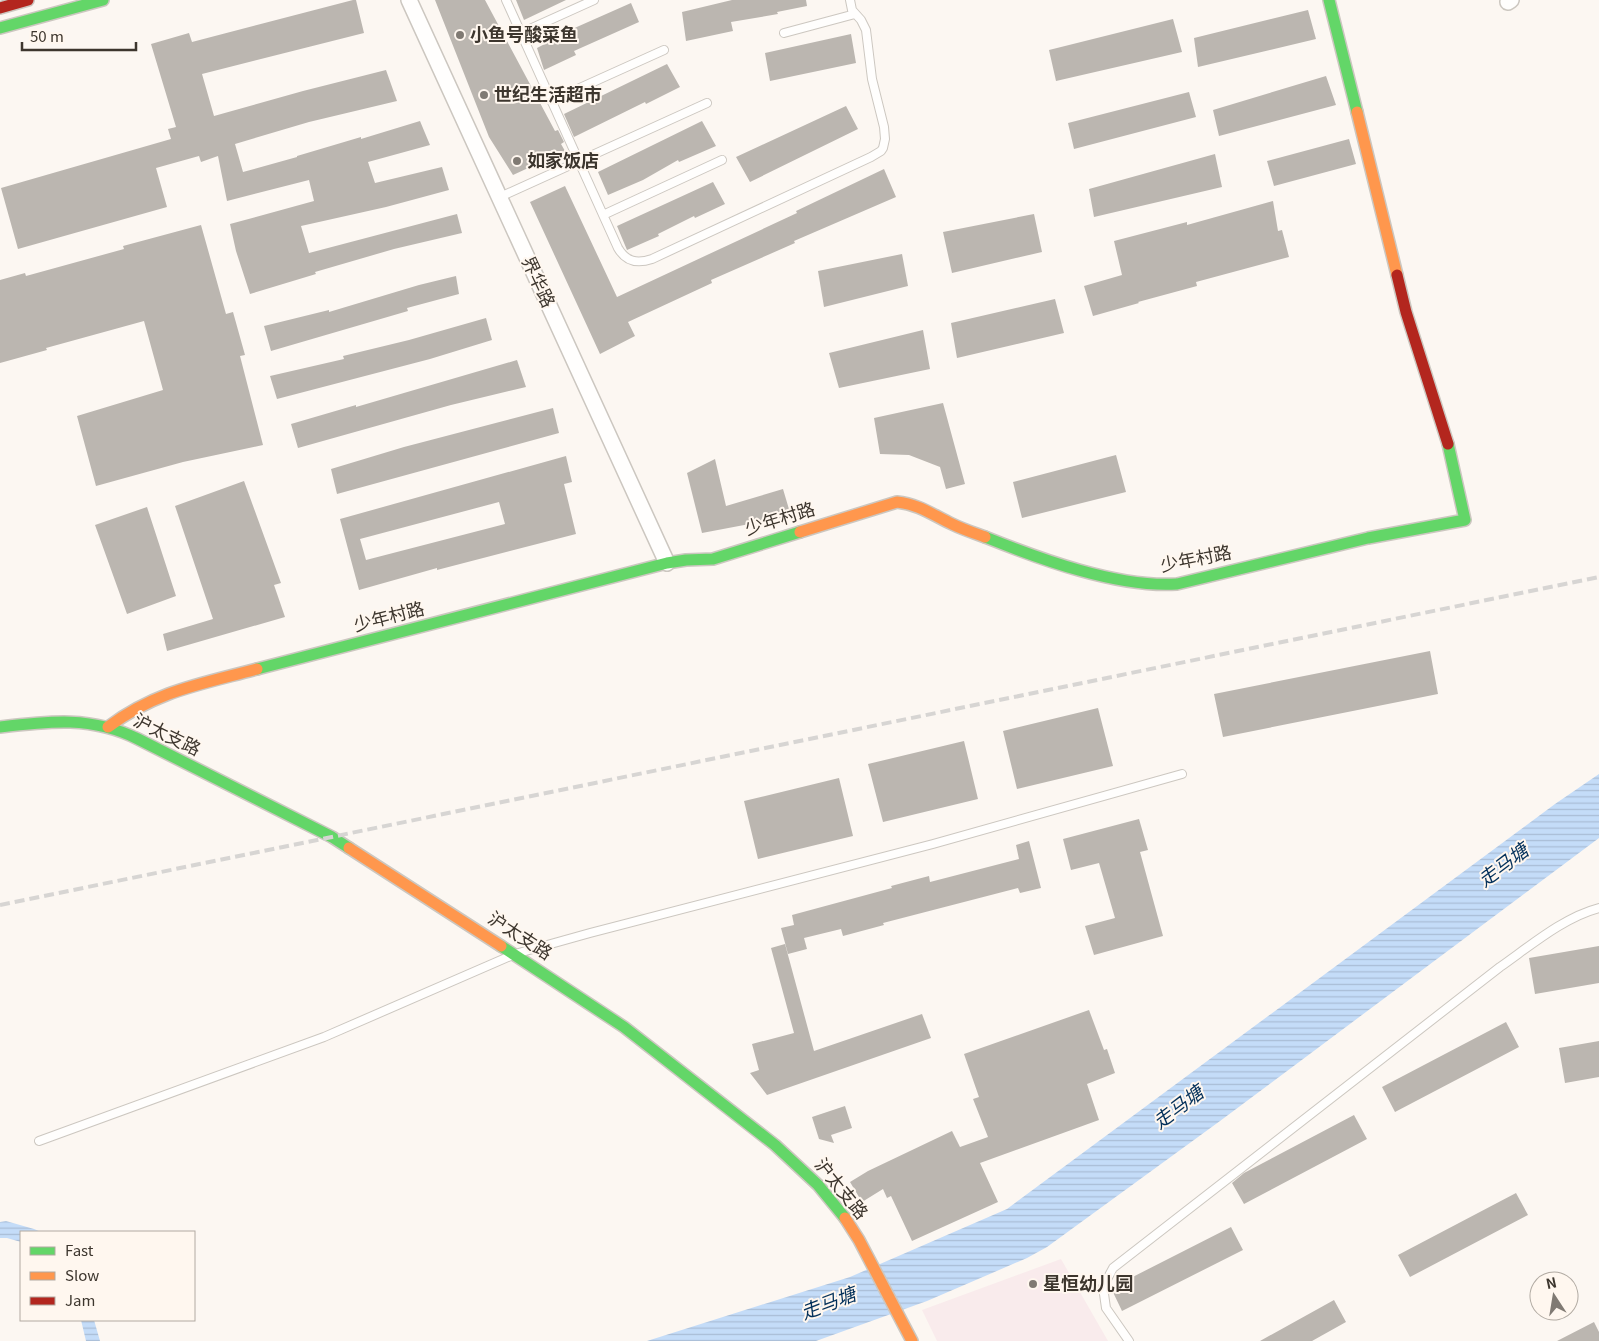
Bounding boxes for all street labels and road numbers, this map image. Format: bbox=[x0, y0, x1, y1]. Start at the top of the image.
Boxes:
street label: 界华路 bbox=[517, 251, 563, 311]
street label: 少年村路 bbox=[741, 494, 818, 540]
street label: 少年村路 bbox=[1158, 537, 1233, 577]
street label: 少年村路 bbox=[350, 594, 427, 636]
street label: 沪太支路 bbox=[130, 706, 206, 761]
street label: 沪太支路 bbox=[484, 904, 558, 965]
street label: 沪太支路 bbox=[810, 1152, 875, 1224]

